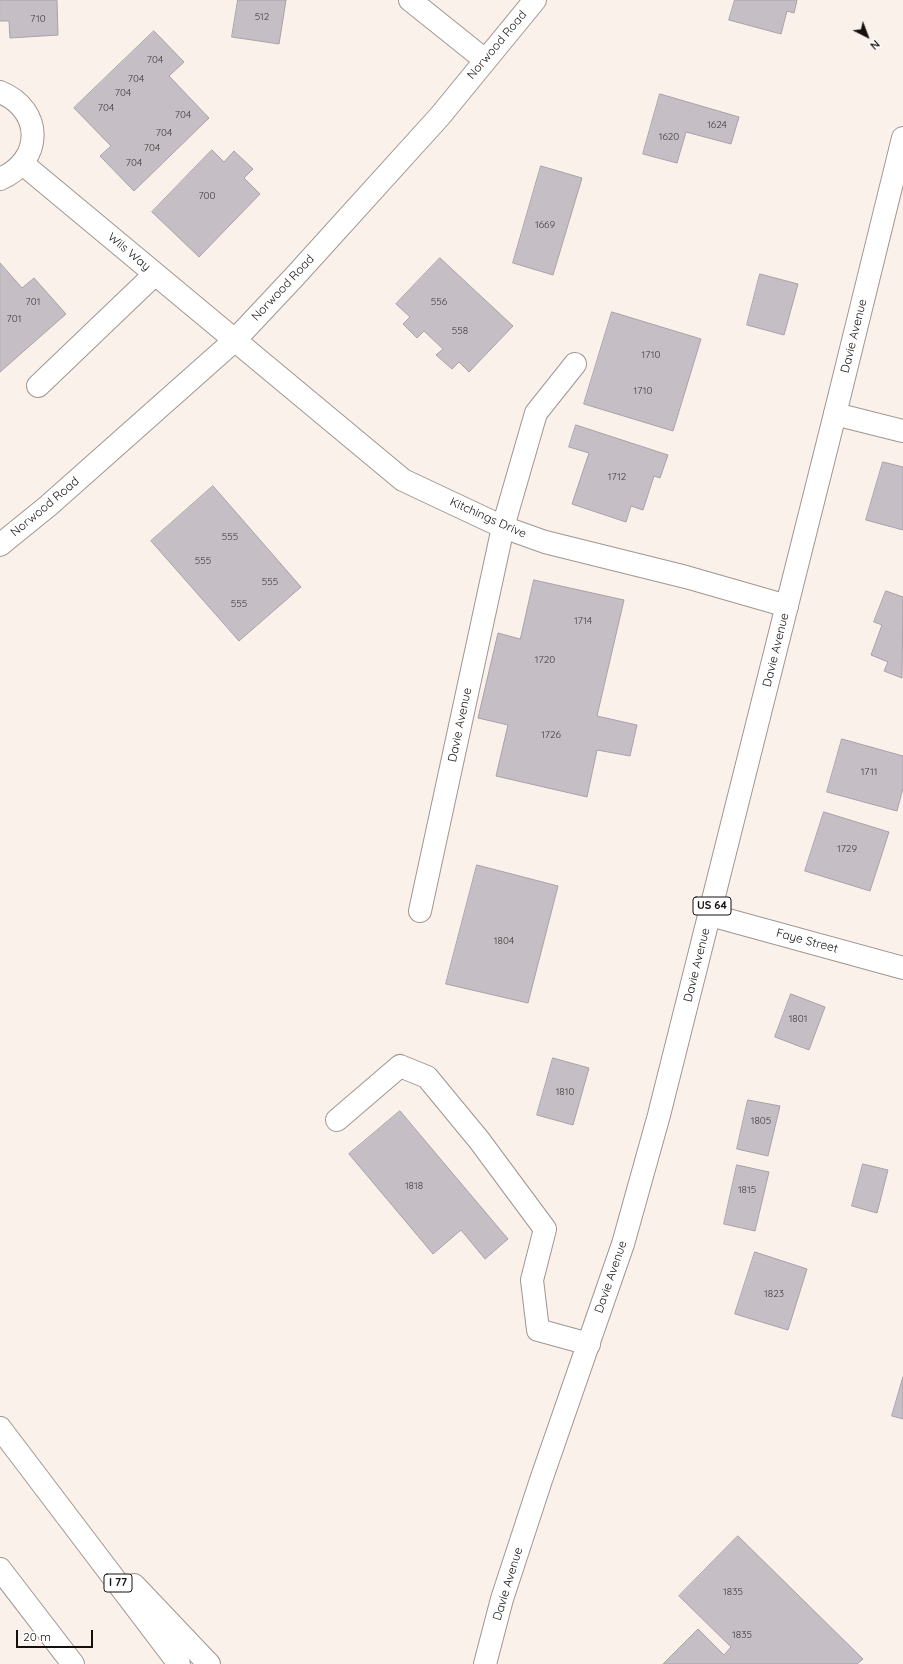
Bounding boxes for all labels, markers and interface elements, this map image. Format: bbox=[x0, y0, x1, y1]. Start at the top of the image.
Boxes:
street label: Norwood Road bbox=[464, 8, 530, 82]
house number: 512 bbox=[255, 11, 269, 23]
house number: 710 bbox=[30, 13, 46, 25]
north arrow bbox=[847, 16, 887, 56]
text: N bbox=[867, 37, 883, 53]
house number: 704 bbox=[147, 54, 163, 66]
house number: 704 bbox=[128, 73, 144, 85]
house number: 704 bbox=[115, 87, 131, 99]
house number: 704 bbox=[98, 102, 114, 114]
house number: 704 bbox=[175, 109, 191, 121]
house number: 1624 bbox=[707, 119, 727, 131]
house number: 704 bbox=[156, 127, 172, 139]
house number: 1620 bbox=[659, 131, 679, 143]
house number: 704 bbox=[144, 142, 160, 154]
house number: 704 bbox=[126, 157, 142, 169]
house number: 700 bbox=[198, 190, 216, 202]
house number: 1669 bbox=[535, 219, 555, 231]
street label: Wils Way bbox=[105, 230, 153, 274]
street label: Norwood Road bbox=[249, 252, 317, 324]
house number: 701 bbox=[26, 296, 40, 308]
house number: 556 bbox=[431, 296, 447, 308]
street label: Davie Avenue bbox=[838, 297, 870, 375]
house number: 701 bbox=[7, 313, 21, 325]
house number: 558 bbox=[452, 325, 468, 337]
house number: 1710 bbox=[642, 349, 660, 361]
house number: 1710 bbox=[634, 385, 652, 397]
house number: 1712 bbox=[608, 471, 626, 483]
street label: Norwood Road bbox=[8, 474, 82, 540]
street label: Kitchings Drive bbox=[447, 495, 529, 541]
house number: 555 bbox=[222, 531, 238, 543]
house number: 555 bbox=[195, 555, 211, 567]
house number: 555 bbox=[262, 576, 278, 588]
house number: 555 bbox=[231, 598, 247, 610]
street label: Davie Avenue bbox=[760, 611, 792, 689]
house number: 1714 bbox=[574, 615, 592, 627]
house number: 1720 bbox=[535, 654, 555, 666]
street label: Davie Avenue bbox=[445, 686, 475, 764]
house number: 1726 bbox=[541, 729, 561, 741]
house number: 1711 bbox=[861, 766, 877, 778]
house number: 1729 bbox=[837, 843, 857, 855]
road number: US 64 bbox=[693, 897, 731, 915]
street label: Davie Avenue bbox=[681, 926, 713, 1004]
street label: Faye Street bbox=[775, 926, 839, 956]
house number: 1804 bbox=[494, 935, 514, 947]
house number: 1801 bbox=[789, 1013, 807, 1025]
house number: 1810 bbox=[556, 1086, 574, 1098]
house number: 1805 bbox=[751, 1115, 771, 1127]
house number: 1818 bbox=[405, 1180, 423, 1192]
house number: 1815 bbox=[738, 1184, 756, 1196]
street label: Davie Avenue bbox=[592, 1239, 630, 1315]
house number: 1823 bbox=[764, 1288, 784, 1300]
street label: Davie Avenue bbox=[490, 1546, 526, 1622]
road number: I 77 bbox=[104, 1574, 132, 1592]
house number: 1835 bbox=[723, 1586, 743, 1598]
scale bar bbox=[18, 1622, 95, 1648]
text: 20 m bbox=[23, 1629, 51, 1644]
house number: 1835 bbox=[732, 1629, 752, 1641]

